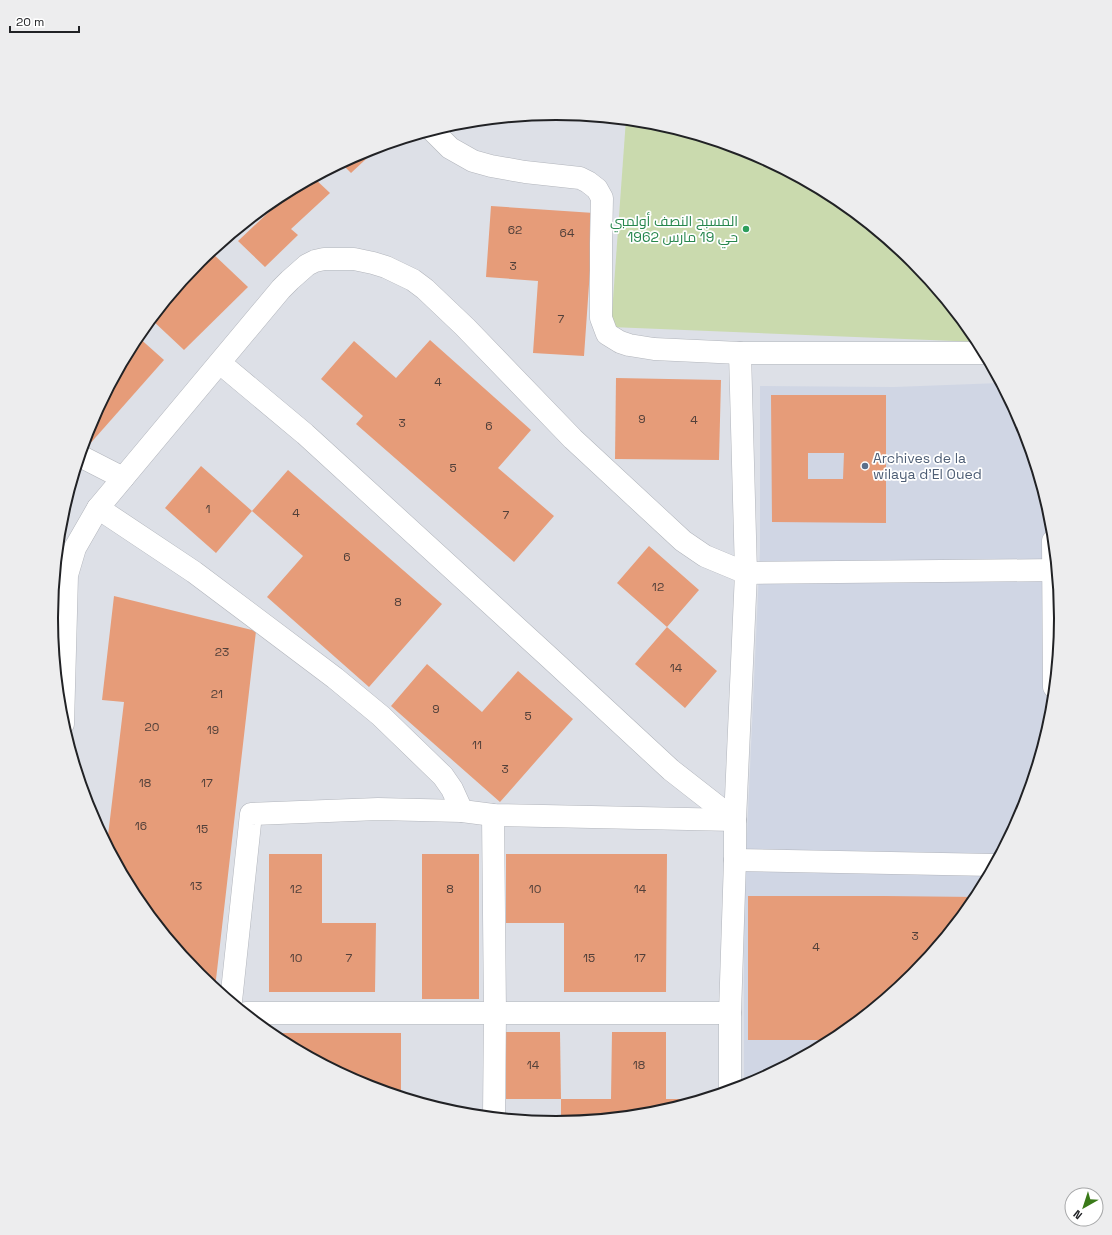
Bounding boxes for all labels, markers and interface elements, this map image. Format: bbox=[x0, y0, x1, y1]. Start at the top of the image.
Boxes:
scale bar bbox=[10, 8, 79, 34]
text: 20 m bbox=[16, 14, 44, 30]
place label: المسبح النصف أولمبي حي 19 مارس 1962 bbox=[610, 212, 738, 249]
house number: 62 bbox=[508, 222, 522, 238]
marker: المسبح النصف أولمبي حي 19 مارس 1962 bbox=[741, 224, 751, 234]
house number: 64 bbox=[560, 225, 575, 241]
house number: 3 bbox=[509, 258, 517, 274]
house number: 7 bbox=[558, 311, 565, 327]
house number: 4 bbox=[434, 374, 442, 390]
house number: 9 bbox=[638, 411, 646, 427]
house number: 4 bbox=[690, 412, 698, 428]
house number: 3 bbox=[398, 415, 406, 431]
house number: 6 bbox=[485, 418, 493, 434]
place label: Archives de la wilaya d'El Oued bbox=[873, 449, 982, 483]
house number: 5 bbox=[449, 460, 457, 476]
marker: Archives de la wilaya d'El Oued bbox=[860, 461, 870, 471]
house number: 1 bbox=[205, 501, 211, 517]
house number: 4 bbox=[292, 505, 300, 521]
house number: 7 bbox=[503, 507, 510, 523]
house number: 6 bbox=[343, 549, 351, 565]
house number: 12 bbox=[652, 579, 664, 595]
house number: 8 bbox=[394, 594, 402, 610]
house number: 23 bbox=[215, 644, 229, 660]
house number: 14 bbox=[670, 660, 683, 676]
house number: 21 bbox=[211, 686, 223, 702]
house number: 9 bbox=[432, 701, 440, 717]
house number: 5 bbox=[524, 708, 532, 724]
house number: 20 bbox=[145, 719, 159, 735]
house number: 19 bbox=[207, 722, 219, 738]
house number: 11 bbox=[472, 737, 482, 753]
house number: 3 bbox=[501, 761, 509, 777]
house number: 18 bbox=[139, 775, 151, 791]
house number: 17 bbox=[201, 775, 213, 791]
house number: 16 bbox=[135, 818, 147, 834]
house number: 15 bbox=[196, 821, 208, 837]
house number: 13 bbox=[190, 878, 202, 894]
house number: 12 bbox=[290, 881, 302, 897]
house number: 8 bbox=[446, 881, 454, 897]
house number: 10 bbox=[529, 881, 541, 897]
house number: 14 bbox=[634, 881, 647, 897]
house number: 3 bbox=[911, 928, 919, 944]
house number: 4 bbox=[812, 939, 820, 955]
house number: 10 bbox=[290, 950, 302, 966]
house number: 7 bbox=[346, 950, 353, 966]
house number: 15 bbox=[583, 950, 595, 966]
house number: 17 bbox=[634, 950, 646, 966]
house number: 14 bbox=[527, 1057, 540, 1073]
house number: 18 bbox=[633, 1057, 645, 1073]
north arrow bbox=[1064, 1187, 1104, 1227]
text: N bbox=[1070, 1207, 1085, 1223]

